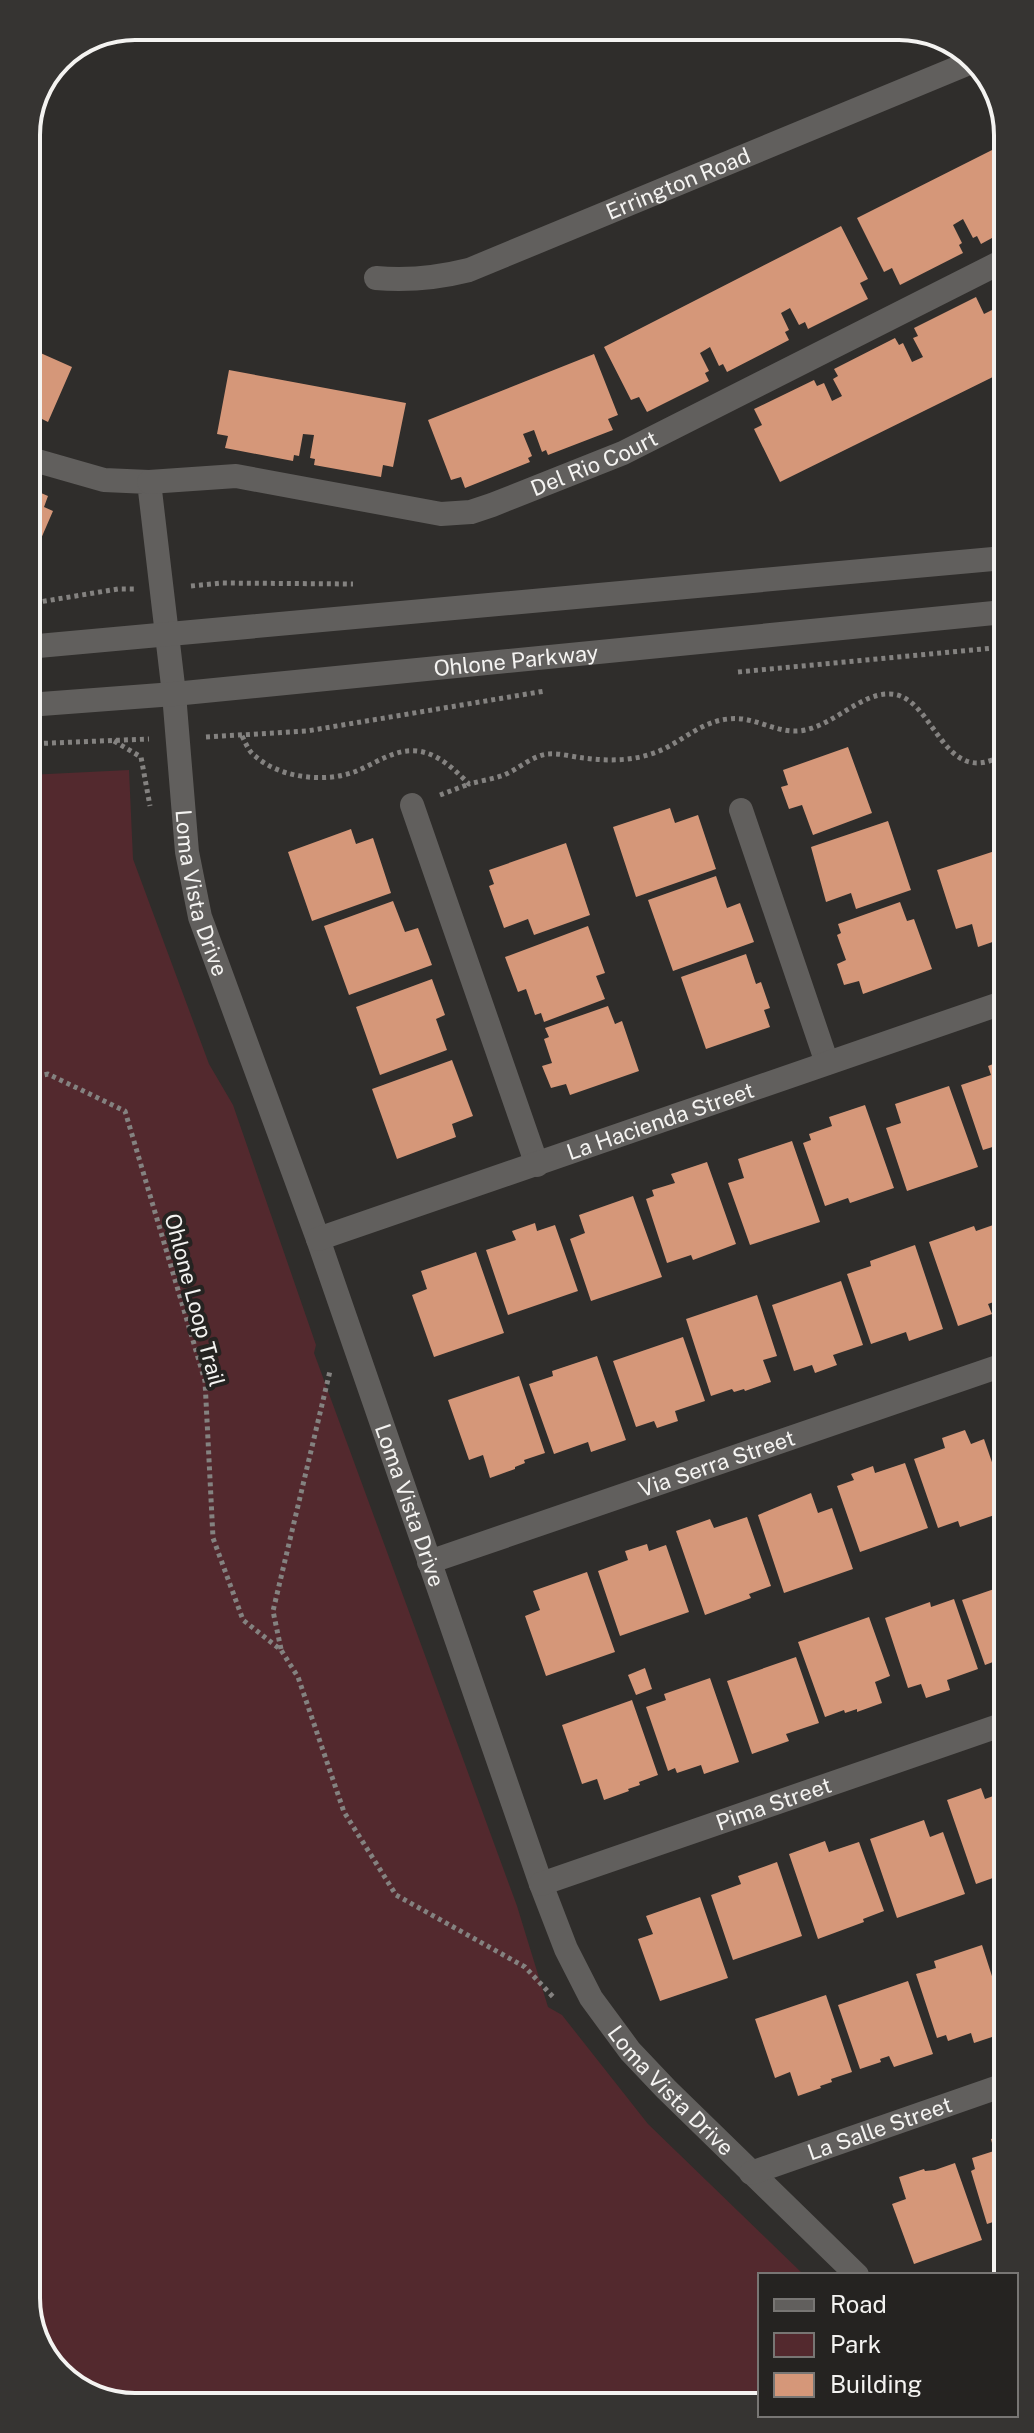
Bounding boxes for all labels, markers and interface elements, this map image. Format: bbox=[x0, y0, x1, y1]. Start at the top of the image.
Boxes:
street label: Errington Road bbox=[602, 142, 754, 225]
street label: Del Rio Court bbox=[527, 425, 662, 501]
street label: Ohlone Parkway bbox=[432, 639, 600, 681]
street label: Loma Vista Drive bbox=[171, 809, 234, 980]
street label: La Hacienda Street bbox=[563, 1077, 757, 1165]
street label: Ohlone Loop Trail bbox=[159, 1211, 231, 1389]
street label: Loma Vista Drive bbox=[370, 1420, 450, 1590]
street label: Via Serra Street bbox=[635, 1424, 798, 1502]
street label: Pima Street bbox=[712, 1772, 835, 1836]
street label: Loma Vista Drive bbox=[603, 2020, 739, 2161]
street label: La Salle Street bbox=[804, 2091, 955, 2165]
legend bbox=[758, 2273, 1018, 2417]
text: Road bbox=[830, 2290, 887, 2318]
text: Park bbox=[830, 2330, 881, 2358]
text: Building bbox=[830, 2370, 922, 2398]

